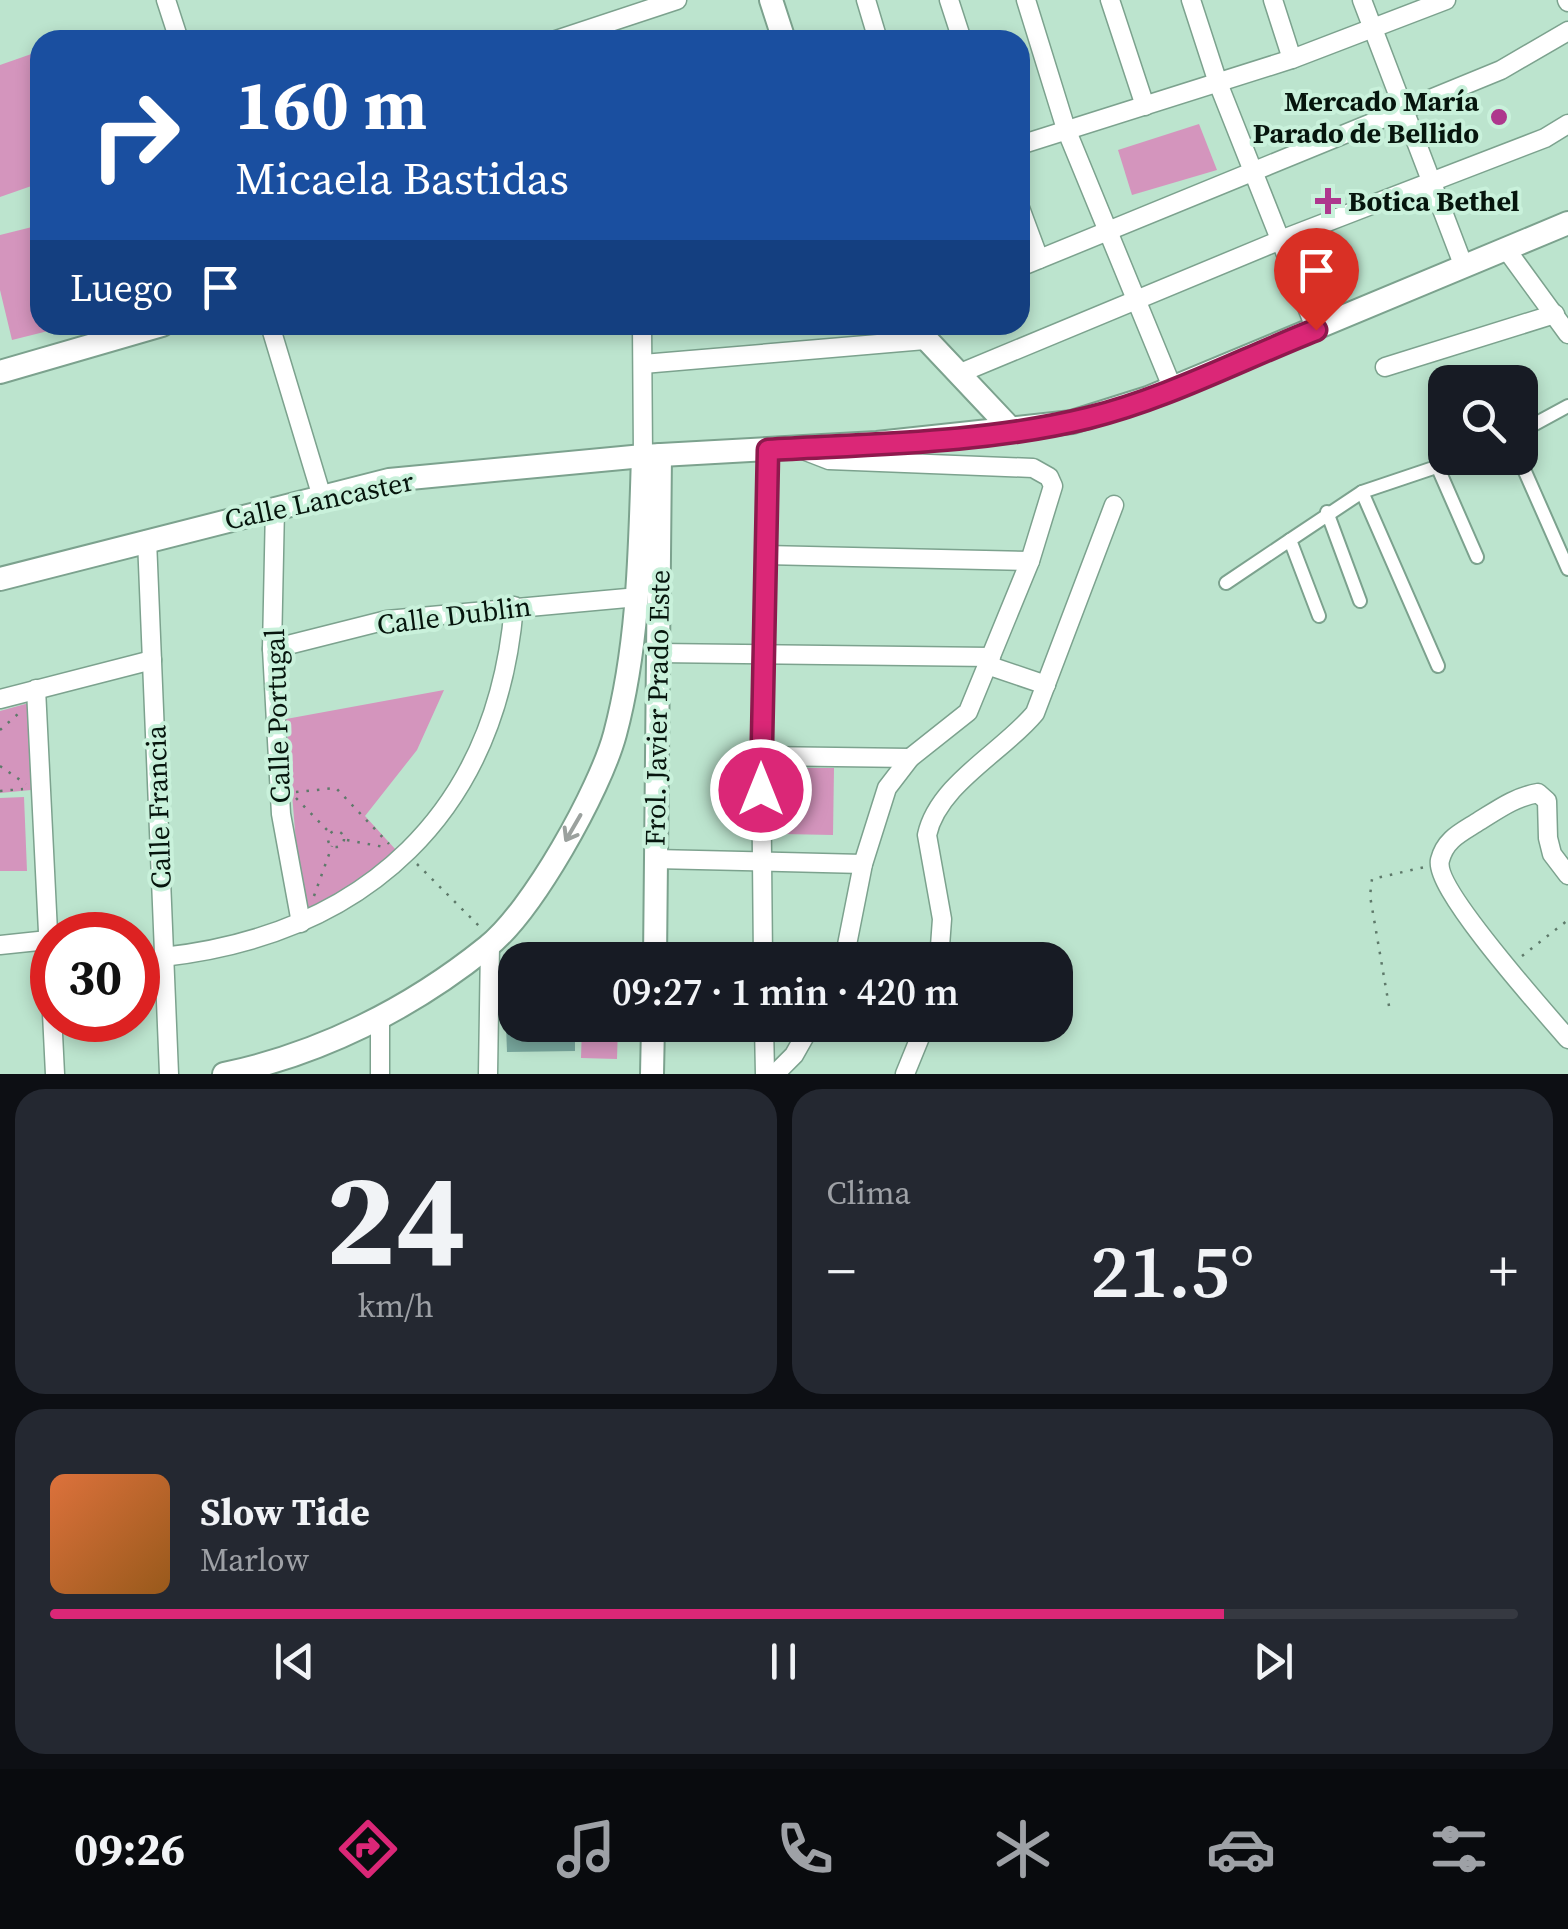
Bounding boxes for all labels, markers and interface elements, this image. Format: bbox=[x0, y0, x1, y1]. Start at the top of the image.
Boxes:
text: 160 m bbox=[235, 56, 427, 152]
icon: right bbox=[70, 70, 200, 200]
place label: Mercado María Parado de Bellido bbox=[1253, 82, 1479, 152]
marker: Mercado María Parado de Bellido bbox=[1488, 106, 1510, 128]
text: Micaela Bastidas bbox=[235, 147, 569, 209]
place label: Botica Bethel bbox=[1348, 182, 1520, 220]
marker: Botica Bethel bbox=[1317, 190, 1339, 212]
pin bbox=[1274, 228, 1359, 331]
icon: arrive bbox=[1289, 243, 1344, 298]
icon: arrive bbox=[193, 260, 248, 315]
text: Luego bbox=[70, 262, 173, 314]
map controls bbox=[1428, 365, 1538, 475]
button: search bbox=[1428, 365, 1538, 475]
street label: Calle Lancaster bbox=[221, 461, 417, 539]
street label: Frol. Javier Prado Este bbox=[636, 570, 678, 846]
street label: Calle Dublin bbox=[375, 587, 533, 643]
street label: Calle Portugal bbox=[255, 628, 299, 804]
street label: Calle Francia bbox=[136, 724, 180, 890]
position arrow bbox=[709, 738, 813, 842]
one-way arrow bbox=[563, 812, 583, 842]
speed limit sign: 30 bbox=[30, 912, 160, 1042]
text: 09:27 · 1 min · 420 m bbox=[612, 966, 959, 1018]
text: 24 bbox=[325, 1129, 466, 1308]
text: Clima bbox=[827, 1171, 911, 1215]
text: 21.5° bbox=[1090, 1219, 1254, 1322]
text: − bbox=[827, 1233, 856, 1308]
text: + bbox=[1489, 1233, 1518, 1308]
text: km/h bbox=[358, 1284, 434, 1328]
text: Slow Tide bbox=[200, 1486, 370, 1538]
text: Marlow bbox=[200, 1538, 309, 1582]
icon: previous bbox=[267, 1634, 322, 1689]
icon: pause bbox=[756, 1634, 811, 1689]
icon: next bbox=[1246, 1634, 1301, 1689]
icon: directions bbox=[333, 1814, 403, 1884]
icon: music bbox=[551, 1814, 621, 1884]
icon: phone bbox=[770, 1814, 840, 1884]
icon: climate bbox=[988, 1814, 1058, 1884]
icon: car bbox=[1206, 1814, 1276, 1884]
icon: filters bbox=[1424, 1814, 1494, 1884]
text: 09:26 bbox=[74, 1818, 185, 1880]

